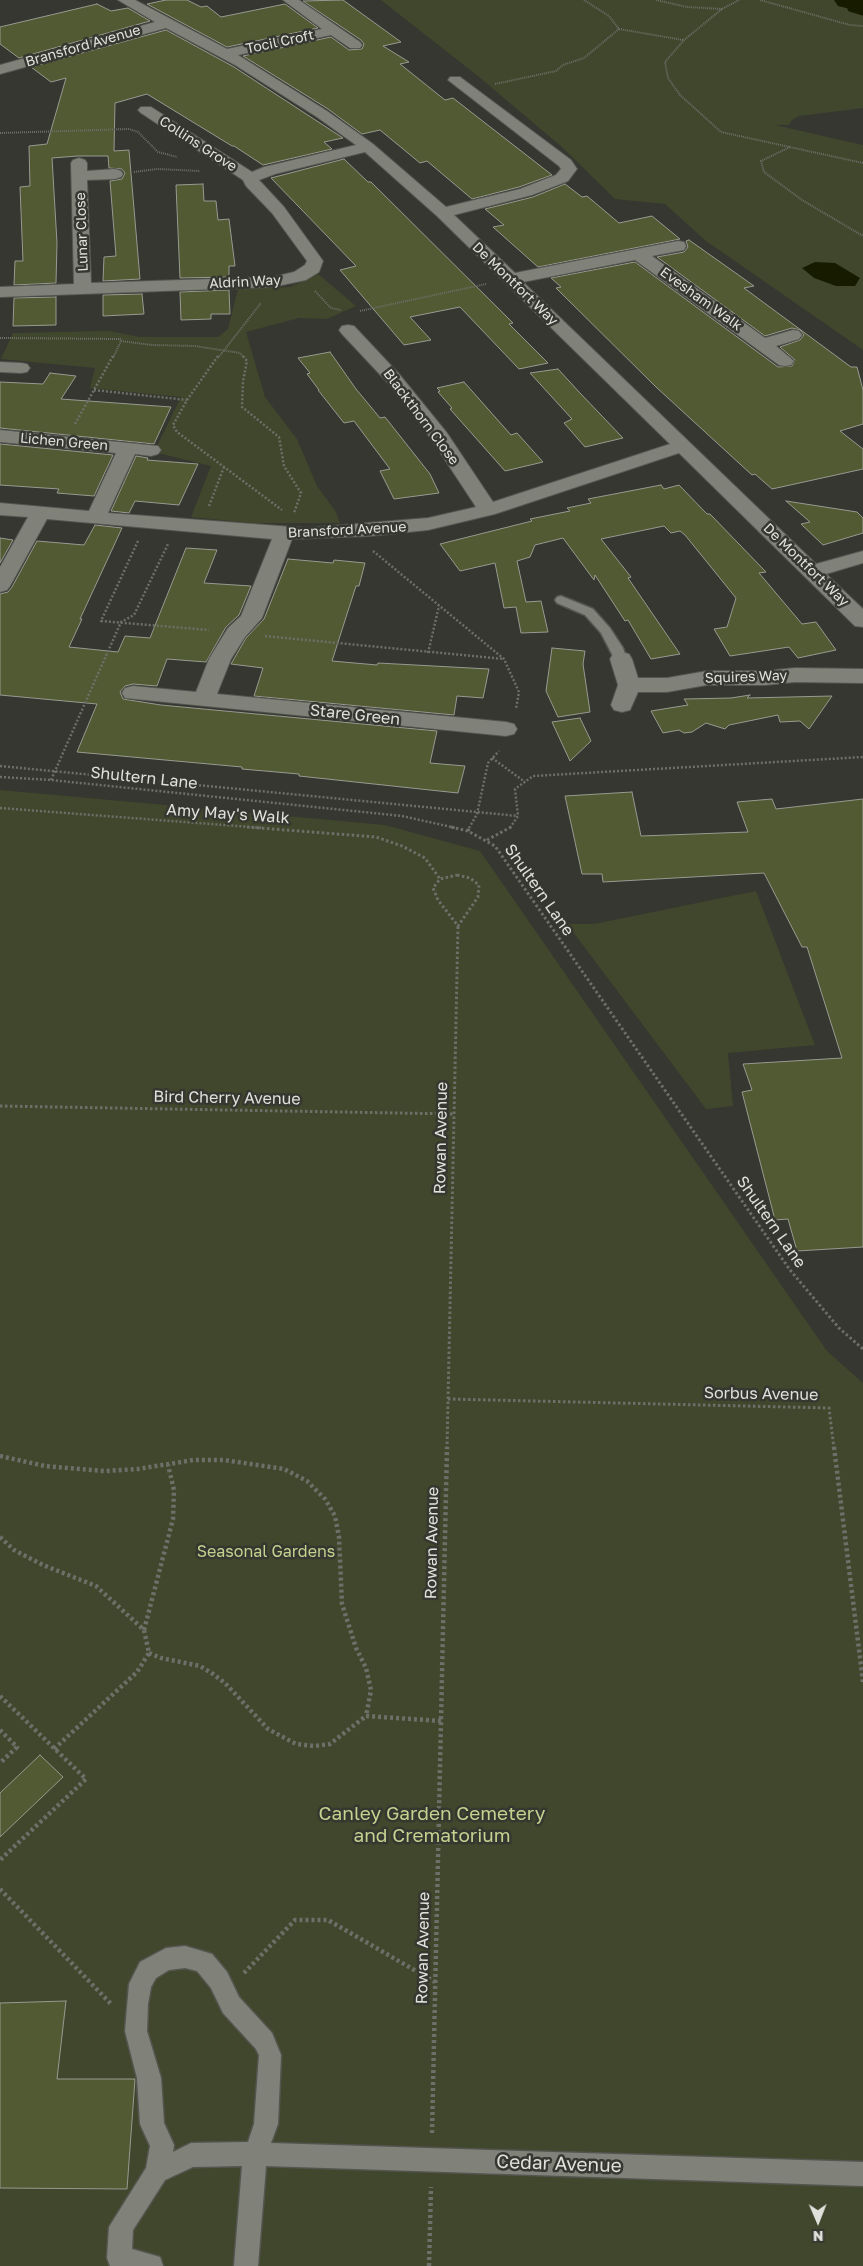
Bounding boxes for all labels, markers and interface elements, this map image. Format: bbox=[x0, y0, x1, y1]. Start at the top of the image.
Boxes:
street label: Bransford Avenue bbox=[24, 22, 142, 70]
street label: Tocil Croft bbox=[244, 27, 316, 57]
street label: Collins Grove bbox=[156, 113, 240, 175]
street label: Lunar Close bbox=[72, 192, 92, 272]
street label: De Montfort Way bbox=[469, 239, 561, 329]
street label: Evesham Walk bbox=[657, 264, 745, 334]
street label: Aldrin Way bbox=[209, 272, 281, 292]
street label: Blackthorn Close bbox=[380, 366, 462, 468]
street label: Lichen Green bbox=[19, 430, 109, 454]
street label: Bransford Avenue bbox=[287, 519, 407, 541]
street label: De Montfort Way bbox=[760, 520, 852, 610]
street label: Squires Way bbox=[704, 667, 788, 687]
street label: Stare Green bbox=[309, 701, 401, 729]
street label: Shultern Lane bbox=[89, 763, 199, 793]
street label: Amy May's Walk bbox=[166, 800, 290, 828]
street label: Shultern Lane bbox=[500, 840, 578, 940]
street label: Rowan Avenue bbox=[430, 1082, 452, 1194]
street label: Bird Cherry Avenue bbox=[153, 1087, 301, 1109]
street label: Shultern Lane bbox=[732, 1172, 810, 1272]
street label: Sorbus Avenue bbox=[704, 1383, 818, 1405]
street label: Rowan Avenue bbox=[421, 1487, 443, 1599]
park label: Seasonal Gardens bbox=[197, 1542, 335, 1562]
park label: Canley Garden Cemetery and Crematorium bbox=[319, 1803, 545, 1847]
street label: Rowan Avenue bbox=[412, 1892, 434, 2004]
street label: Cedar Avenue bbox=[496, 2150, 622, 2178]
north arrow bbox=[793, 2196, 843, 2246]
text: N bbox=[813, 2228, 824, 2245]

